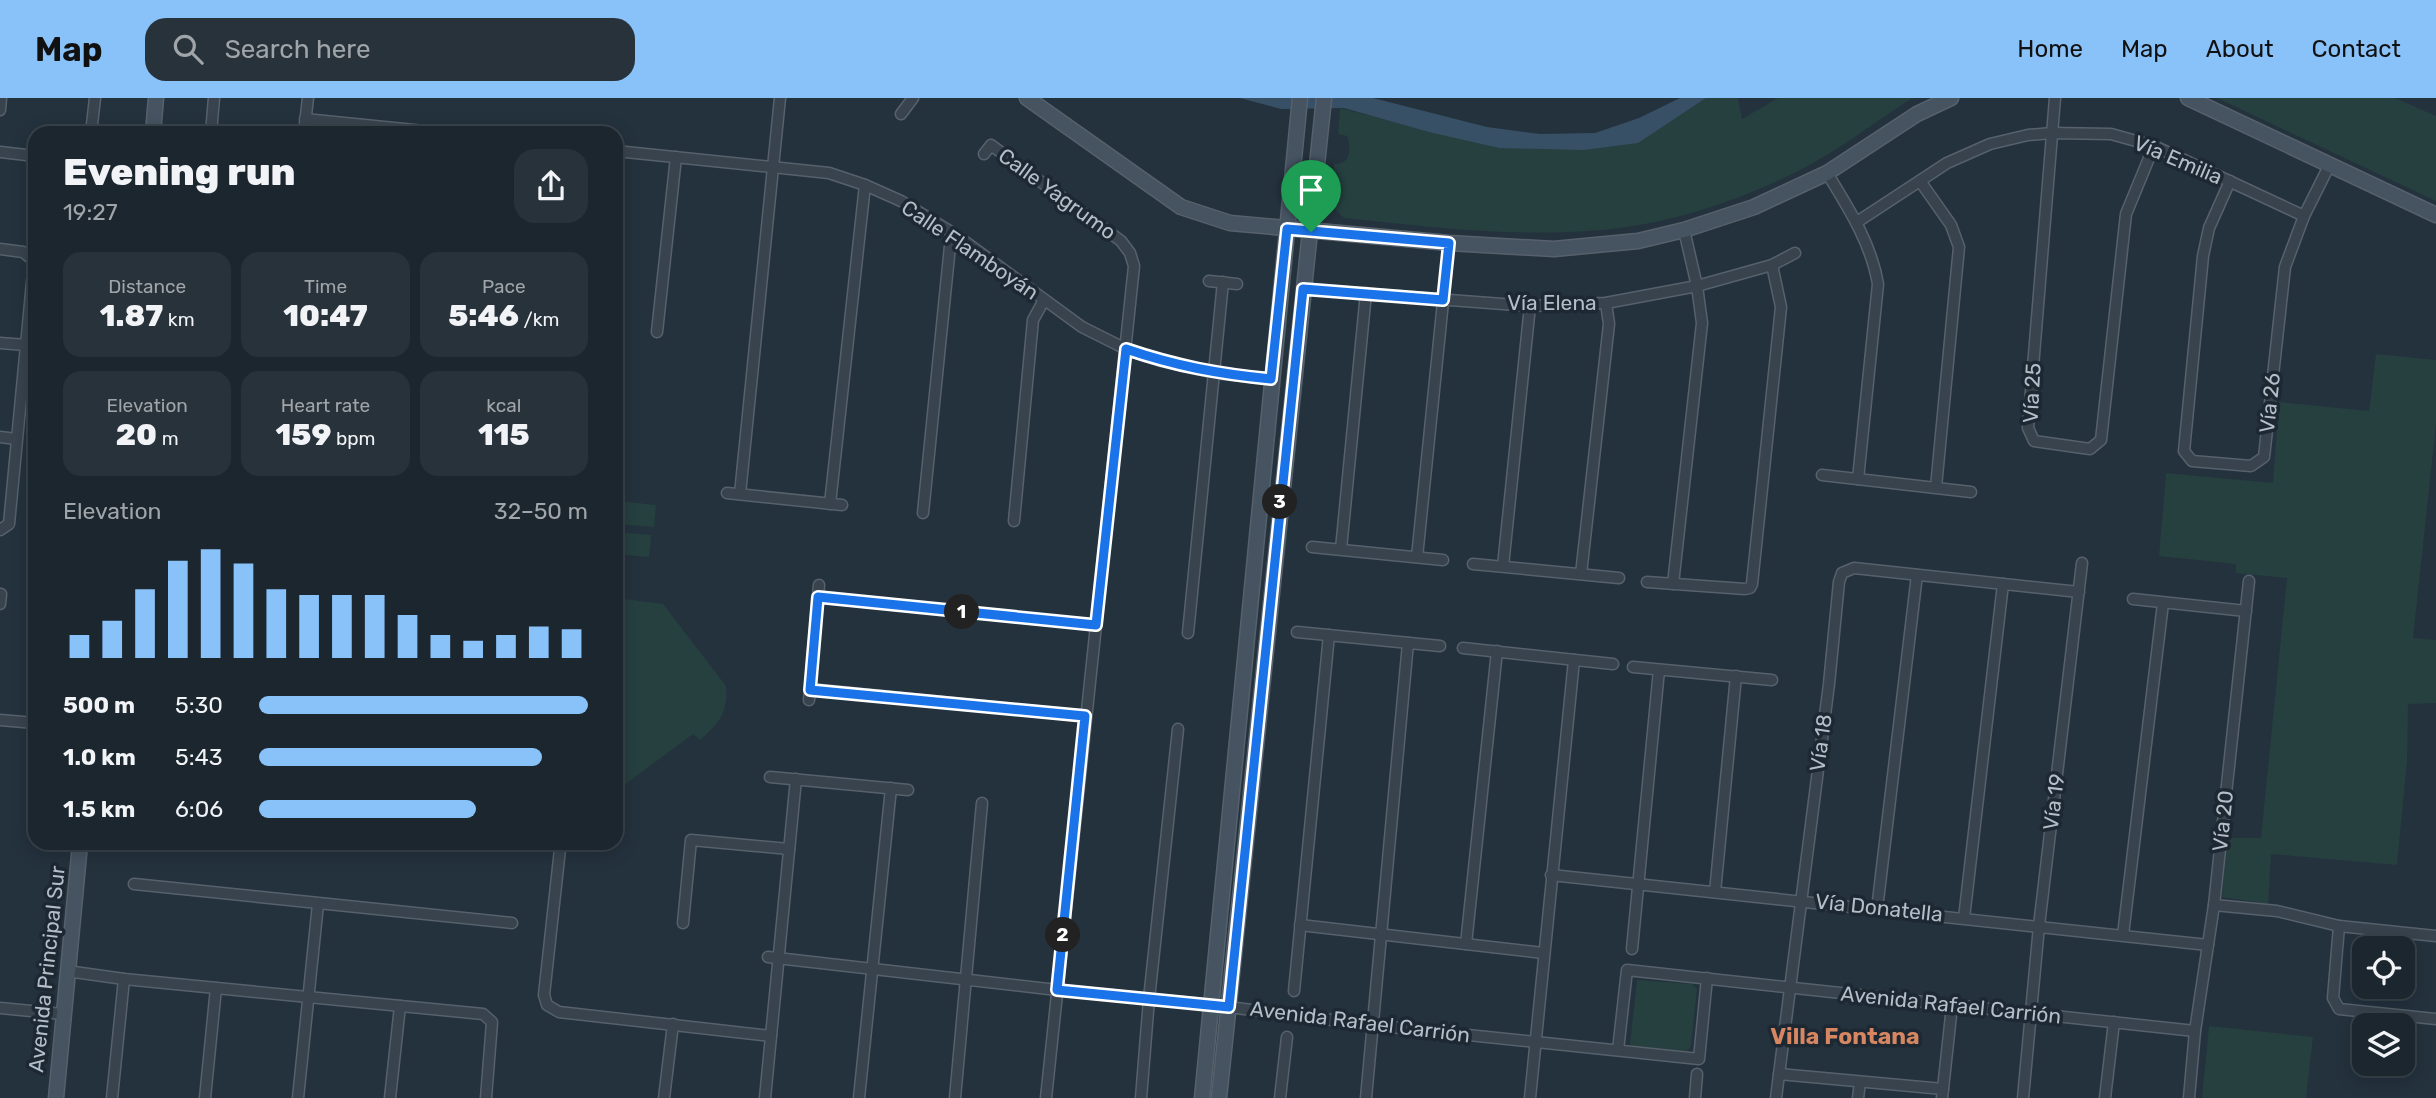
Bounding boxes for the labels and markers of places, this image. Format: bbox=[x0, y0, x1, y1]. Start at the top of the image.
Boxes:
pin bbox=[1281, 160, 1341, 232]
pin: 3 bbox=[1262, 484, 1298, 520]
pin: 1 bbox=[944, 594, 979, 630]
pin: 2 bbox=[1046, 918, 1080, 952]

